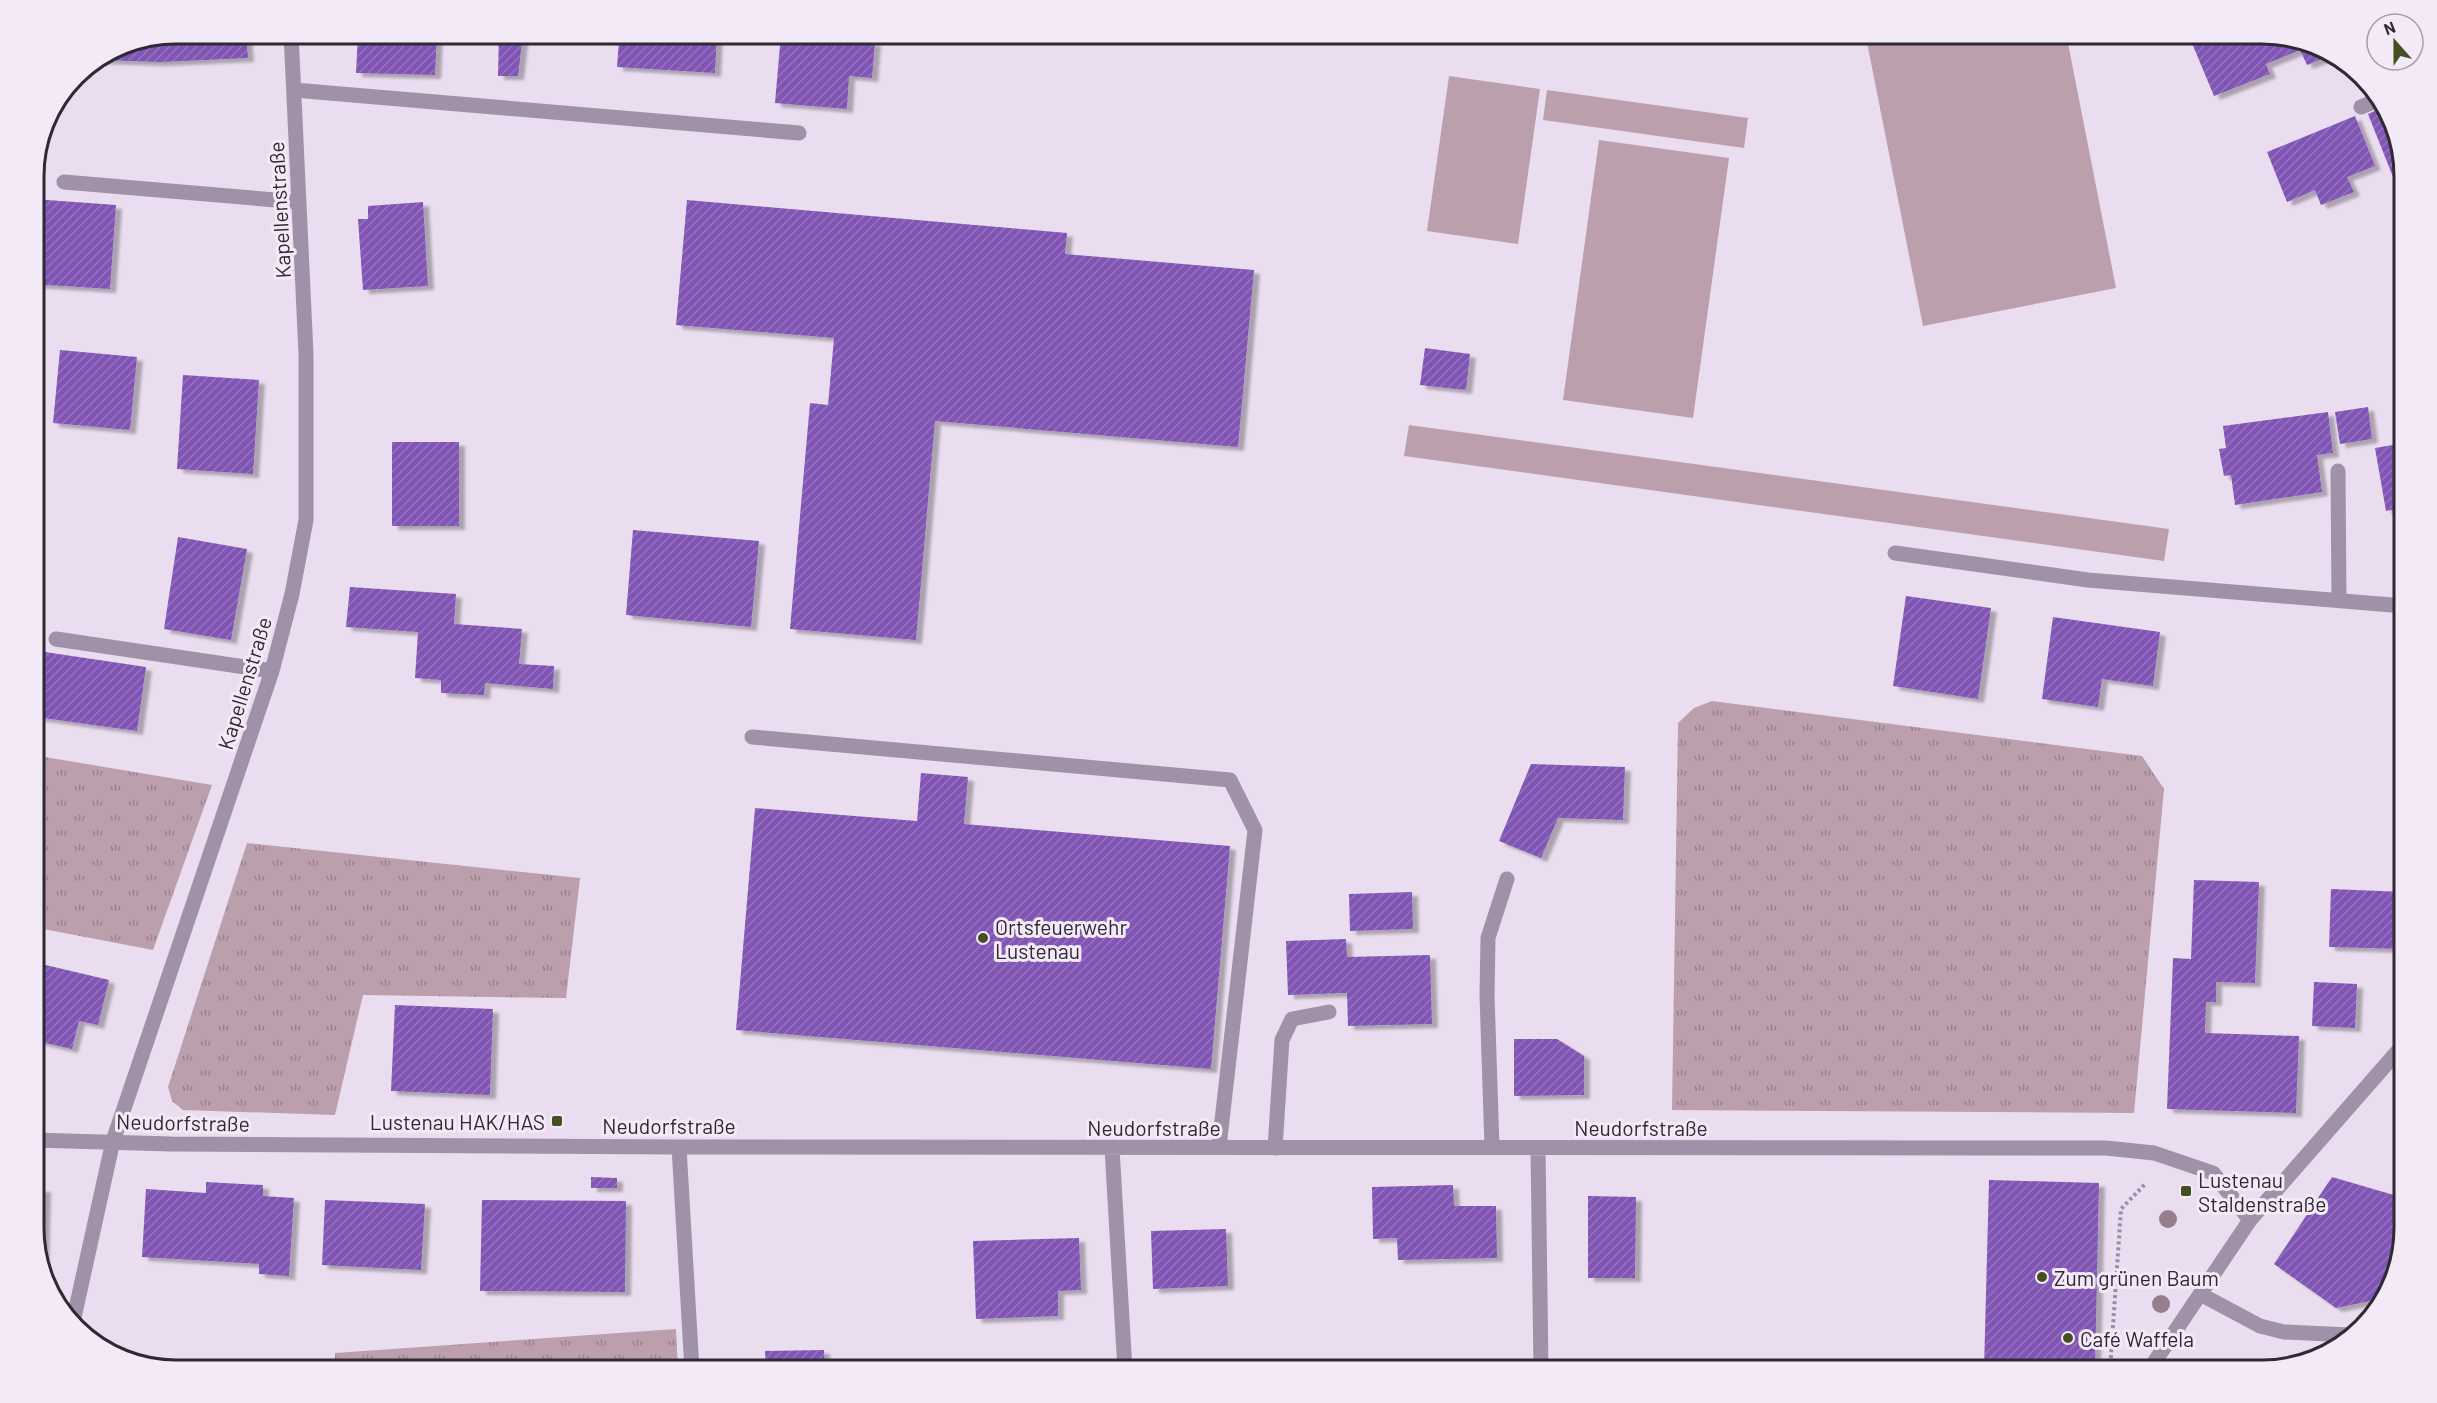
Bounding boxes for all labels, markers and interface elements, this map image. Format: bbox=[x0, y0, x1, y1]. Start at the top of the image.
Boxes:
north arrow bbox=[2365, 12, 2425, 72]
text: N bbox=[2381, 17, 2398, 38]
street label: Kapellenstraße bbox=[263, 141, 295, 279]
street label: Kapellenstraße bbox=[212, 614, 276, 752]
place label: Ortsfeuerwehr Lustenau bbox=[995, 914, 1127, 963]
marker: Ortsfeuerwehr Lustenau bbox=[976, 931, 990, 945]
street label: Neudorfstraße bbox=[116, 1108, 250, 1136]
place label: Lustenau HAK/HAS bbox=[370, 1109, 545, 1134]
street label: Neudorfstraße bbox=[602, 1113, 736, 1138]
marker: Lustenau HAK/HAS bbox=[550, 1114, 564, 1128]
street label: Neudorfstraße bbox=[1087, 1115, 1221, 1140]
street label: Neudorfstraße bbox=[1574, 1115, 1708, 1140]
place label: Lustenau Staldenstraße bbox=[2198, 1167, 2326, 1216]
marker: Lustenau Staldenstraße bbox=[2179, 1184, 2193, 1198]
place label: Zum grünen Baum bbox=[2054, 1265, 2219, 1290]
marker: Zum grünen Baum bbox=[2035, 1270, 2049, 1284]
place label: Café Waffela bbox=[2080, 1326, 2194, 1351]
marker: Café Waffela bbox=[2061, 1331, 2075, 1345]

